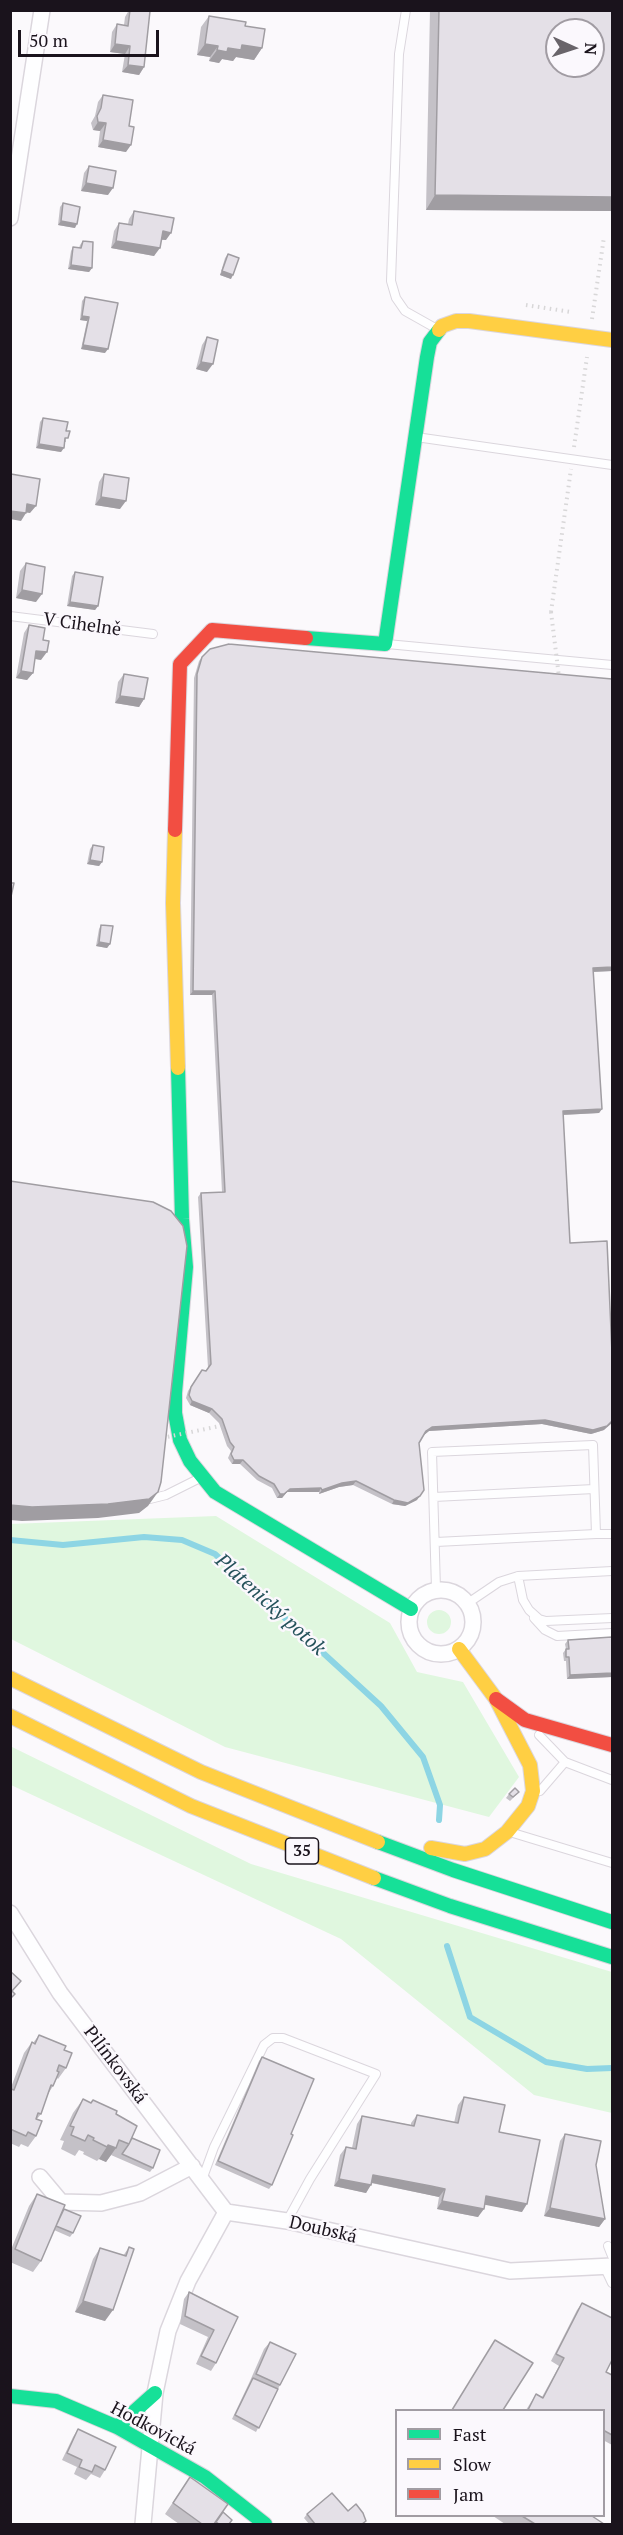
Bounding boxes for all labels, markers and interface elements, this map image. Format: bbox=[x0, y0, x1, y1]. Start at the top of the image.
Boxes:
scale bar bbox=[21, 18, 162, 56]
north arrow bbox=[545, 18, 605, 78]
text: 50 m bbox=[29, 28, 68, 52]
text: N bbox=[580, 42, 602, 55]
street label: V Cihelně bbox=[42, 609, 122, 641]
water label: Plátenický potok bbox=[210, 1549, 330, 1661]
road number: 35 bbox=[286, 1838, 318, 1864]
street label: Pilínkovská bbox=[79, 2022, 151, 2108]
street label: Doubská bbox=[287, 2212, 359, 2248]
street label: Hodkovická bbox=[107, 2398, 199, 2460]
legend bbox=[395, 2409, 605, 2517]
text: Fast bbox=[453, 2422, 486, 2446]
text: Slow bbox=[453, 2452, 491, 2476]
text: Jam bbox=[453, 2482, 484, 2506]

